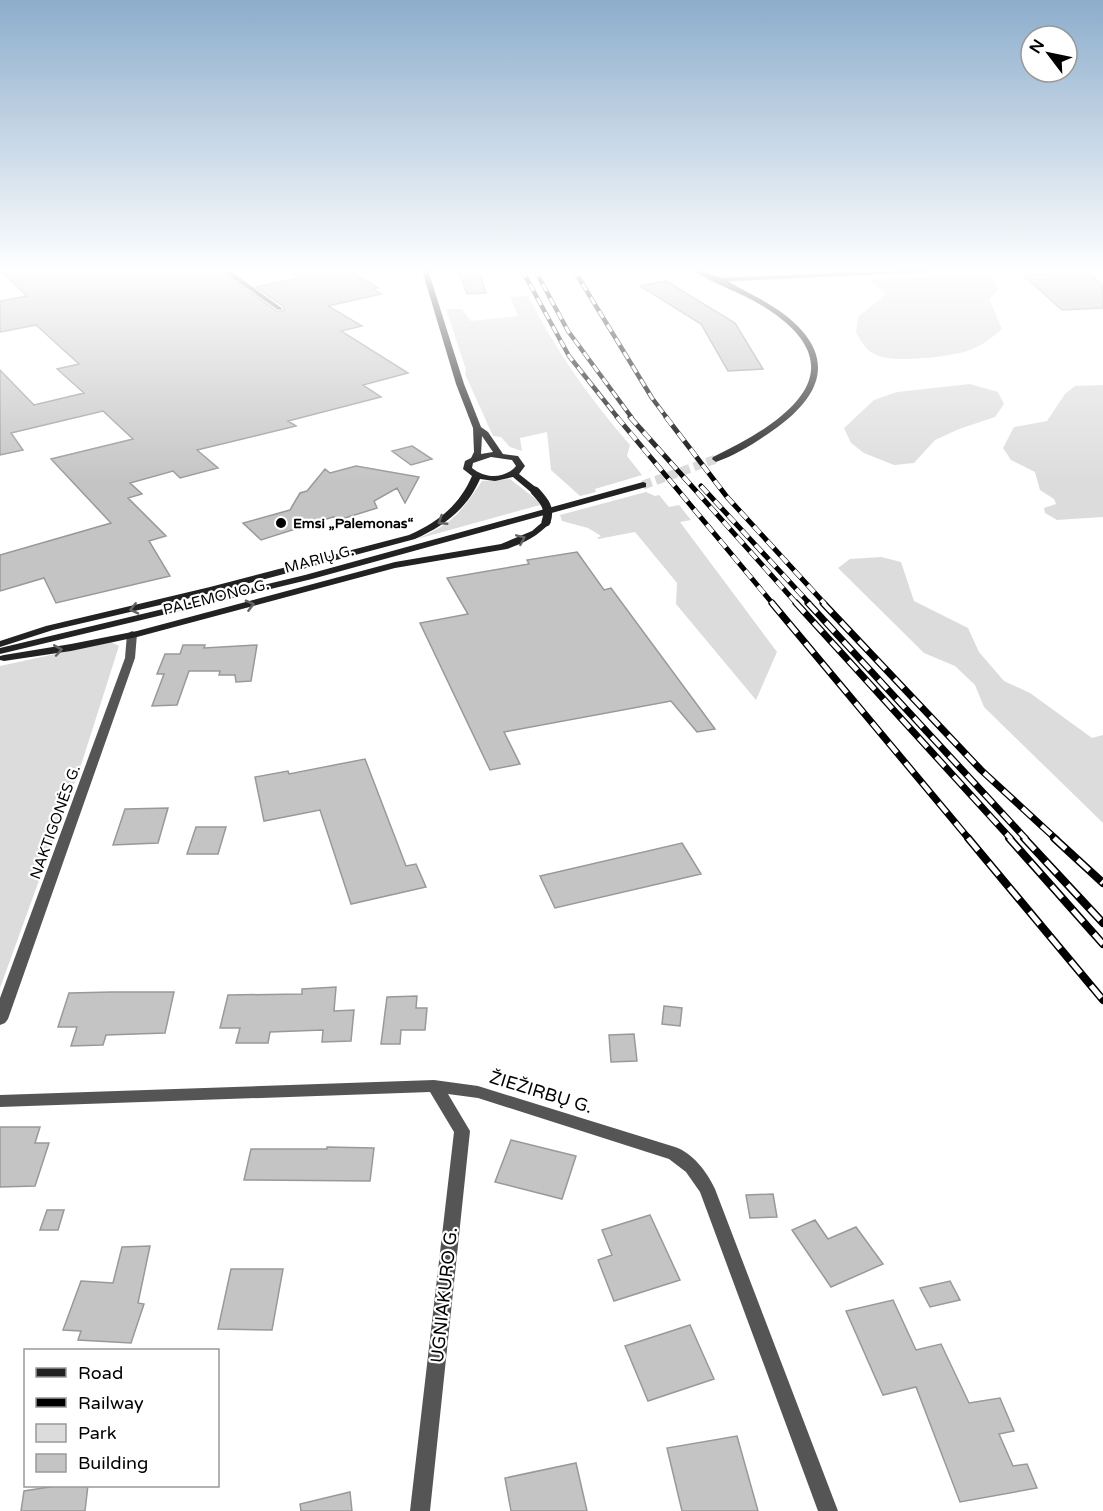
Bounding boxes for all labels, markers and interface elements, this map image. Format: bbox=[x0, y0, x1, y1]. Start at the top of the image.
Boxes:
north arrow bbox=[1019, 24, 1079, 84]
text: N bbox=[1025, 36, 1049, 57]
one-way arrow bbox=[438, 514, 449, 525]
place label: Emsi „Palemonas“ bbox=[293, 515, 414, 532]
marker: Emsi „Palemonas“ bbox=[274, 516, 288, 530]
one-way arrow bbox=[515, 534, 526, 546]
street label: MARIŲ G. bbox=[282, 541, 356, 577]
street label: PALEMONO G. bbox=[161, 575, 271, 619]
one-way arrow bbox=[245, 599, 255, 612]
one-way arrow bbox=[129, 601, 139, 614]
one-way arrow bbox=[53, 645, 63, 657]
street label: NAKTIGONĖS G. bbox=[26, 762, 84, 882]
street label: ŽIEŽIRBŲ G. bbox=[487, 1066, 595, 1118]
street label: UGNIAKURO G. bbox=[426, 1226, 462, 1364]
legend bbox=[24, 1349, 219, 1487]
text: Road bbox=[78, 1362, 123, 1384]
text: Railway bbox=[78, 1392, 144, 1414]
text: Park bbox=[78, 1422, 117, 1444]
text: Building bbox=[78, 1452, 148, 1474]

